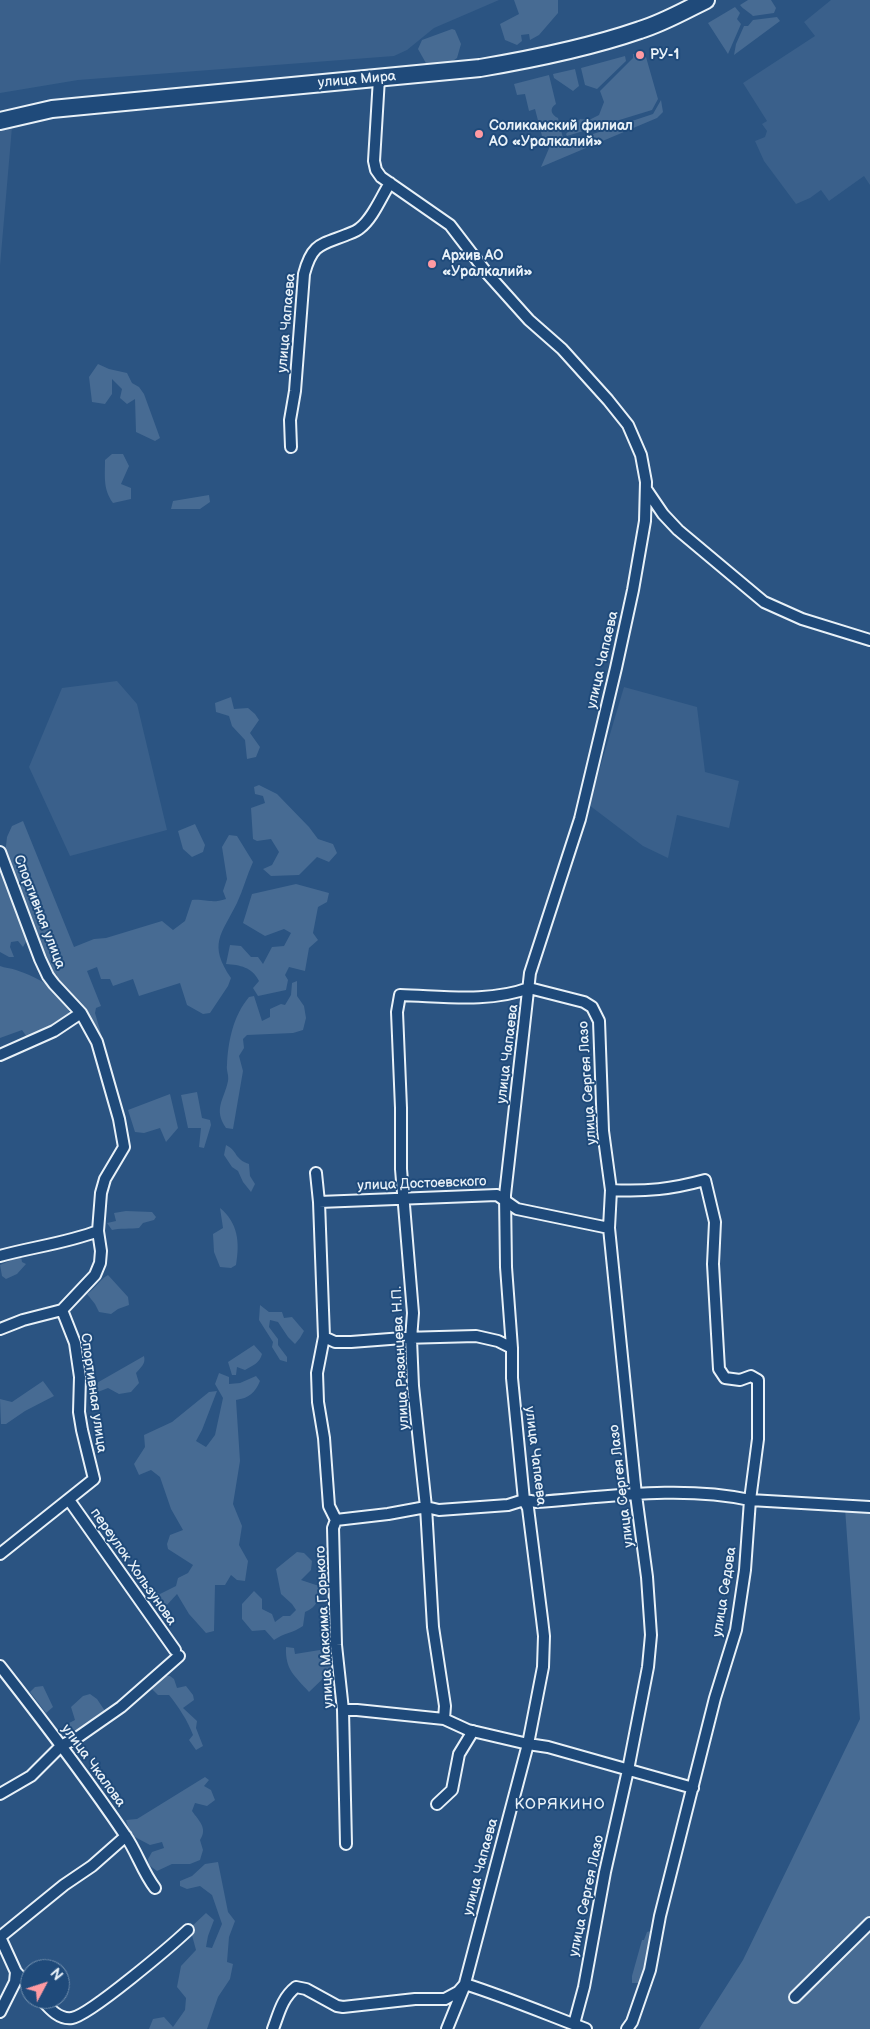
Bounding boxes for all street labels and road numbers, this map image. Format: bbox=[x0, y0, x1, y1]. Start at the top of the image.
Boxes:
street label: улица Мира bbox=[317, 68, 397, 92]
street label: улица Чапаева bbox=[274, 273, 300, 373]
street label: улица Чапаева bbox=[584, 609, 622, 711]
street label: Спортивная улица bbox=[10, 853, 68, 971]
street label: улица Чапаева bbox=[494, 1003, 522, 1105]
street label: улица Сергея Лазо bbox=[575, 1021, 601, 1145]
street label: улица Достоевского bbox=[357, 1173, 487, 1195]
street label: улица Рязанцева Н.П. bbox=[389, 1286, 413, 1430]
street label: Спортивная улица bbox=[76, 1332, 110, 1454]
street label: улица Чапаева bbox=[521, 1405, 549, 1507]
street label: улица Сергея Лазо bbox=[606, 1424, 638, 1548]
street label: переулок Хользунова bbox=[86, 1505, 180, 1629]
street label: улица Максима Горького bbox=[312, 1545, 338, 1709]
street label: улица Седова bbox=[710, 1546, 740, 1638]
street label: улица Чкалова bbox=[57, 1721, 129, 1811]
street label: улица Чапаева bbox=[460, 1817, 502, 1917]
street label: улица Сергея Лазо bbox=[566, 1834, 608, 1958]

